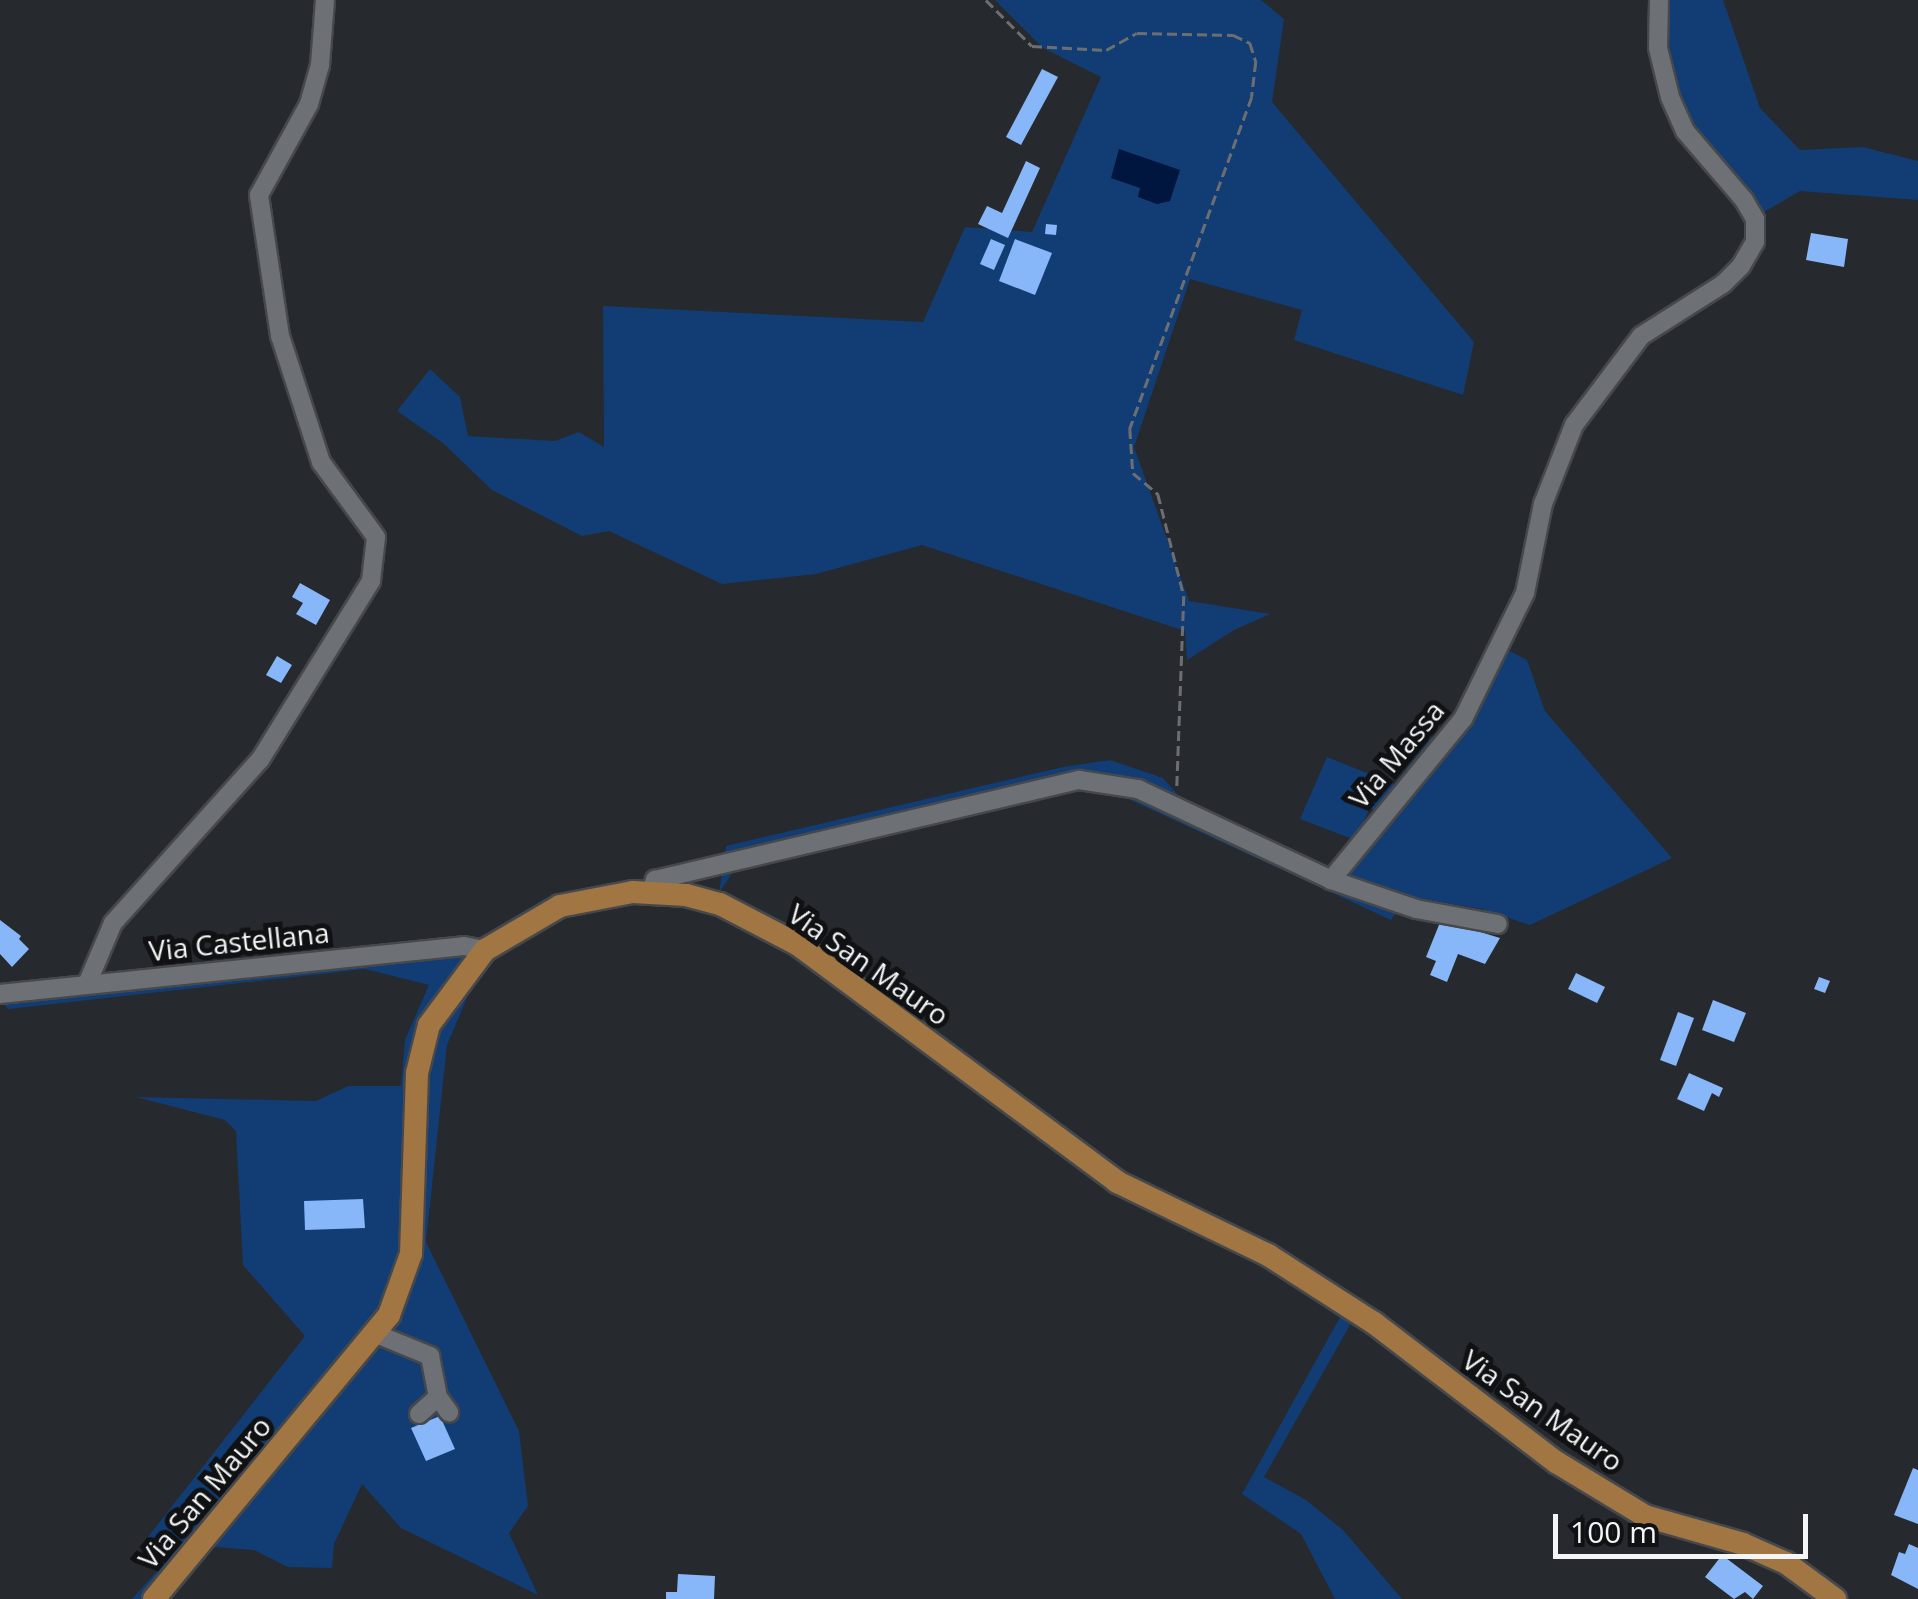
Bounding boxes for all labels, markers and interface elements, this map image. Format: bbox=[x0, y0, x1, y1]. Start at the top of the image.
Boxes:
street label: Via Massa bbox=[1341, 694, 1451, 814]
street label: Via San Mauro bbox=[782, 896, 956, 1032]
street label: Via Castellana bbox=[147, 915, 331, 967]
street label: Via San Mauro bbox=[1456, 1342, 1630, 1478]
street label: Via San Mauro bbox=[131, 1409, 277, 1575]
scale bar bbox=[1558, 1494, 1813, 1556]
text: 100 m bbox=[1570, 1511, 1657, 1552]

